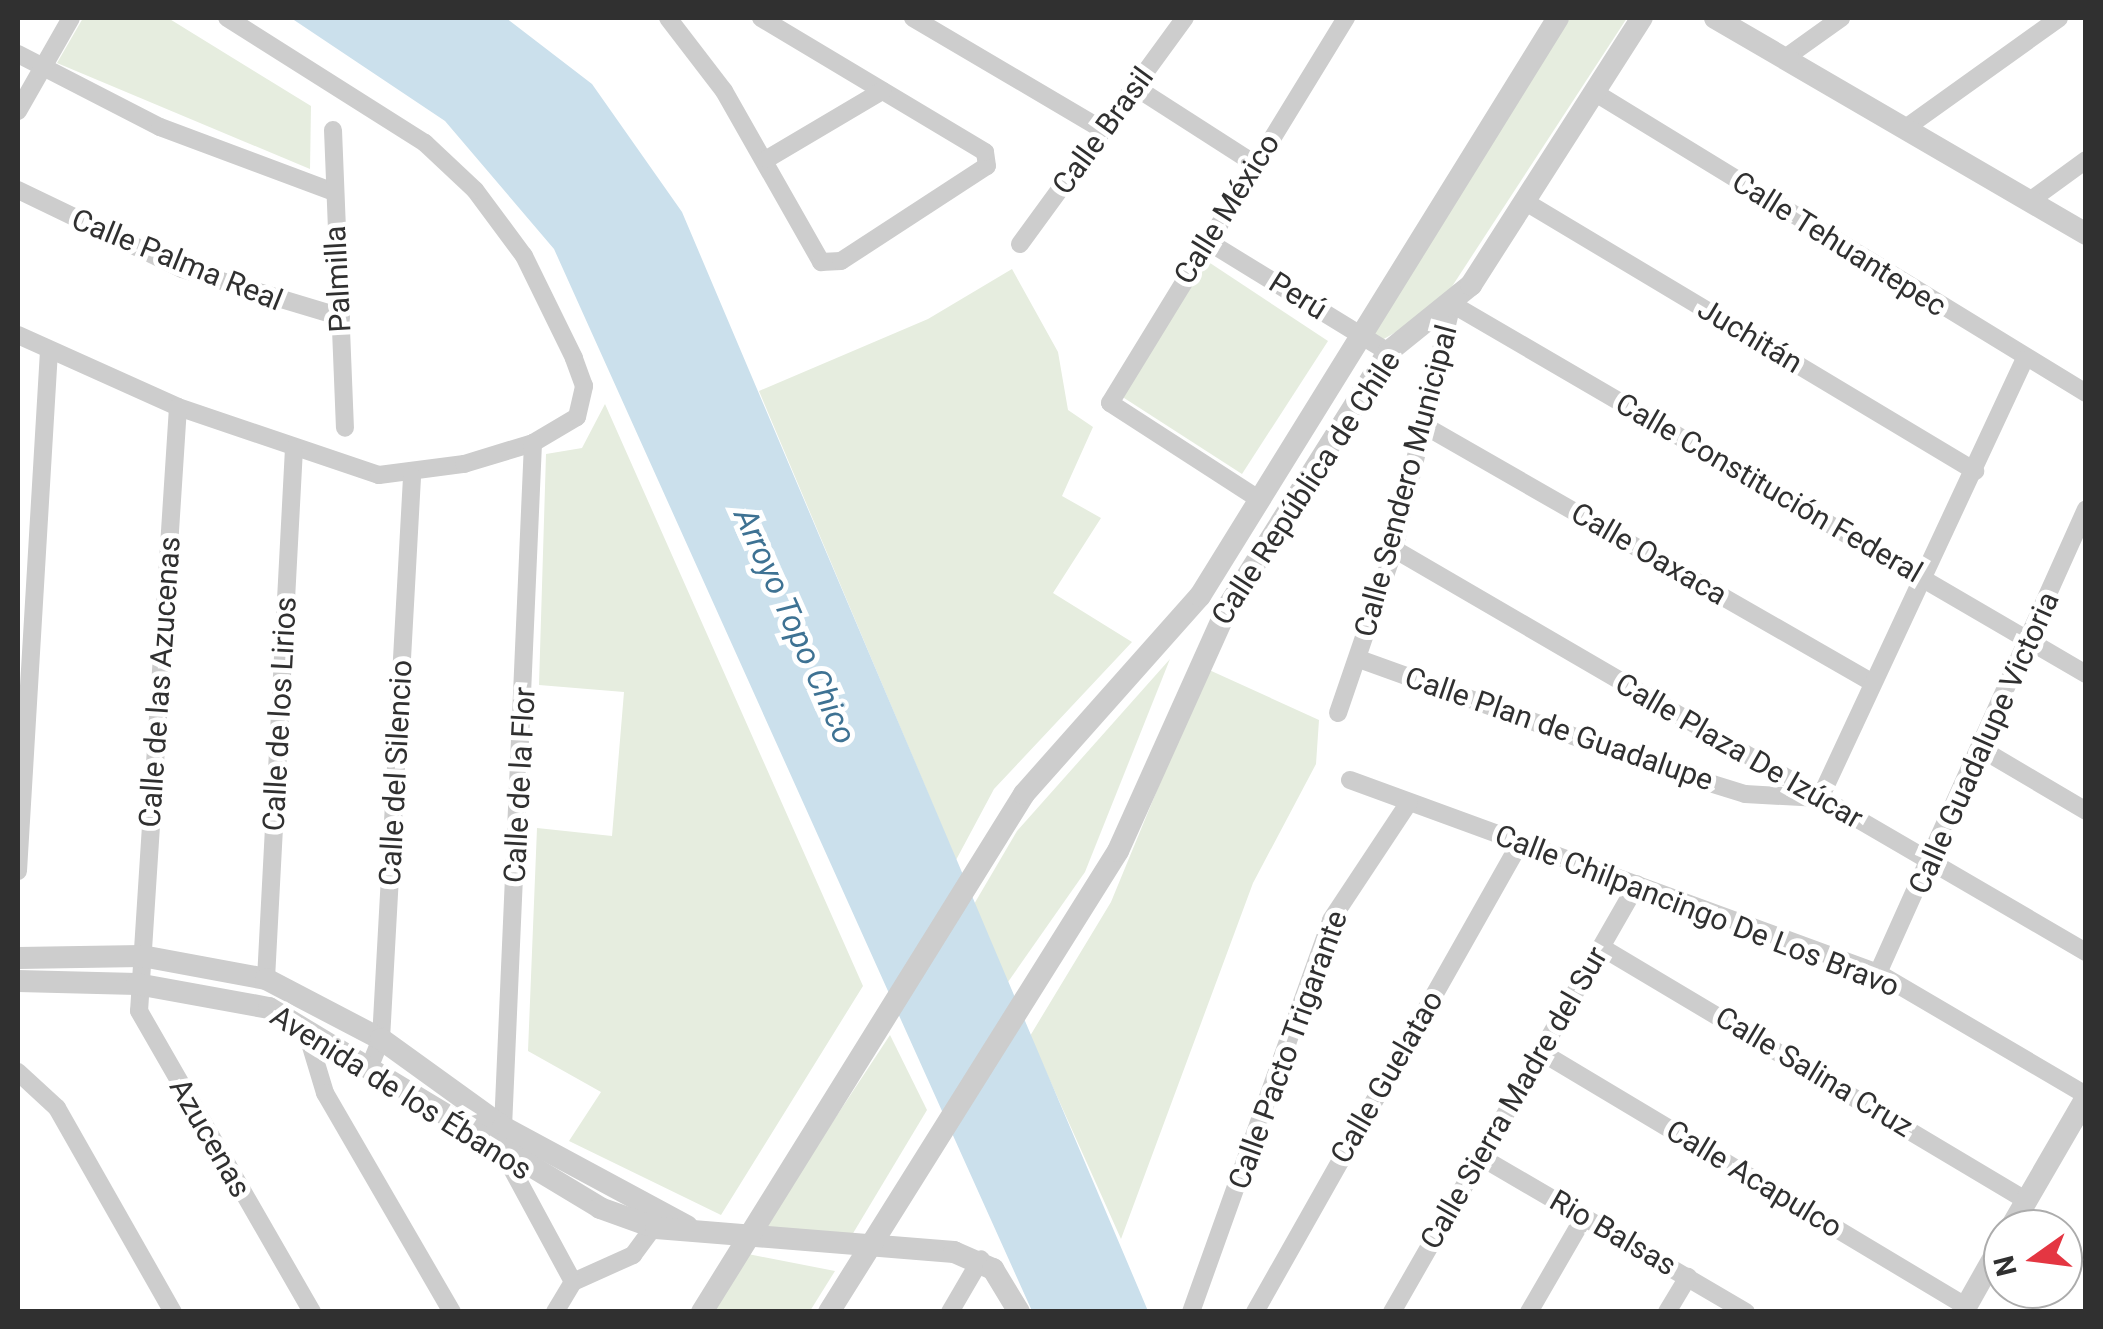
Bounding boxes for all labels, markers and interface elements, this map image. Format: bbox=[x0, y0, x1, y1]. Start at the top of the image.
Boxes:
street label: Calle Brasil bbox=[1045, 60, 1161, 202]
street label: Calle México bbox=[1166, 127, 1288, 291]
street label: Calle Tehuantepec bbox=[1725, 163, 1953, 325]
street label: Calle Palma Real bbox=[66, 201, 288, 319]
street label: Palmilla bbox=[317, 225, 359, 333]
street label: Perú bbox=[1262, 264, 1334, 328]
street label: Juchitán bbox=[1691, 291, 1809, 381]
street label: Calle Sendero Municipal bbox=[1347, 321, 1465, 641]
street label: Calle República de Chile bbox=[1204, 344, 1408, 632]
street label: Calle Constitución Federal bbox=[1609, 385, 1929, 591]
street label: Calle Oaxaca bbox=[1565, 495, 1733, 613]
water label: Arroyo Topo Chico bbox=[726, 502, 864, 750]
street label: Calle de las Azucenas bbox=[132, 535, 188, 829]
street label: Calle Guadalupe Victoria bbox=[1901, 586, 2067, 900]
street label: Calle de los Lirios bbox=[256, 596, 304, 832]
street label: Calle del Silencio bbox=[372, 659, 420, 887]
street label: Calle Plan de Guadalupe bbox=[1400, 659, 1718, 799]
street label: Calle Plaza De Izúcar bbox=[1609, 665, 1869, 837]
street label: Calle de la Flor bbox=[497, 686, 543, 884]
street label: Calle Chilpancingo De Los Bravo bbox=[1490, 817, 1904, 1005]
street label: Calle Pacto Trigarante bbox=[1221, 906, 1355, 1194]
street label: Calle Sierra Madre del Sur bbox=[1413, 940, 1615, 1256]
street label: Calle Guelatao bbox=[1323, 984, 1451, 1170]
street label: Avenida de los Ébanos bbox=[264, 998, 538, 1188]
street label: Calle Salina Cruz bbox=[1709, 999, 1919, 1145]
street label: Azucenas bbox=[162, 1072, 258, 1204]
street label: Calle Acapulco bbox=[1659, 1112, 1849, 1246]
street label: Rio Balsas bbox=[1543, 1182, 1683, 1284]
north arrow bbox=[1983, 1209, 2083, 1309]
text: N bbox=[1987, 1252, 2024, 1279]

